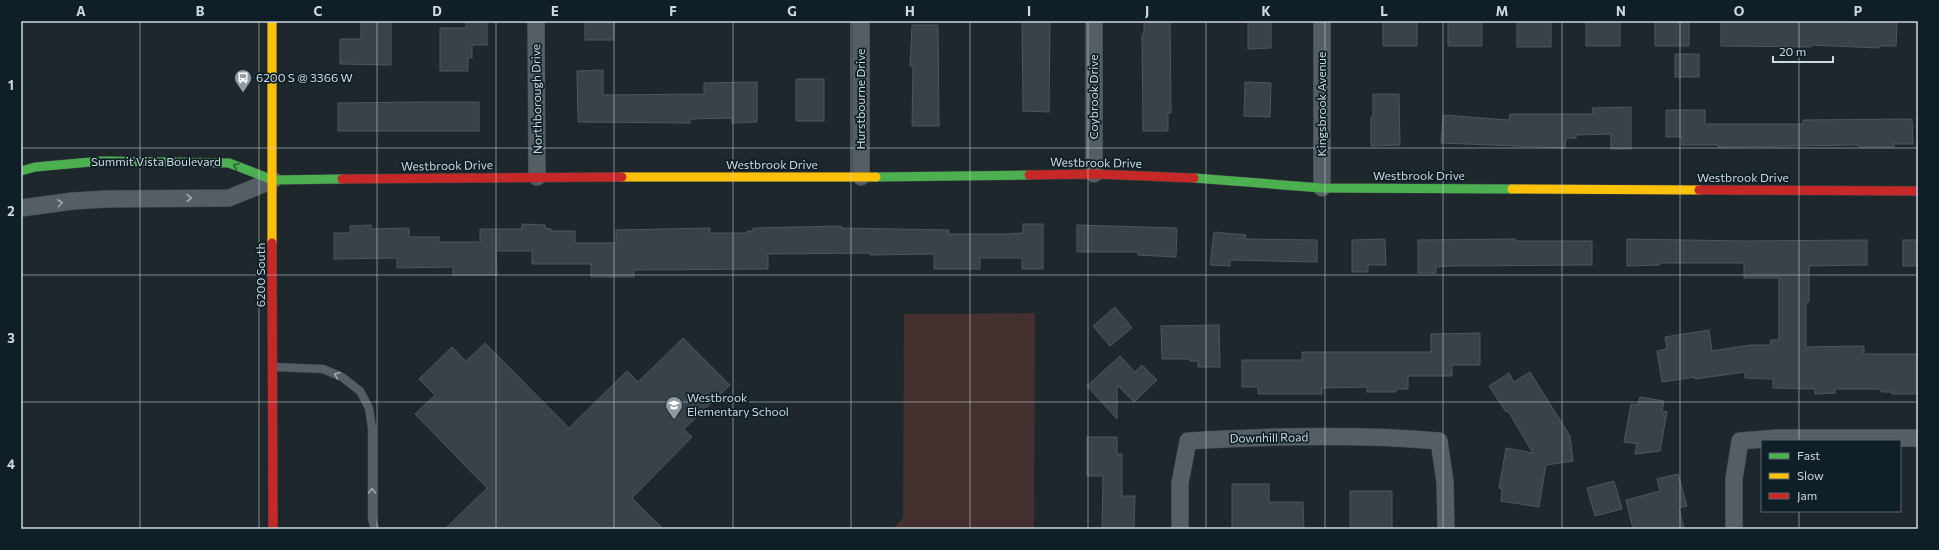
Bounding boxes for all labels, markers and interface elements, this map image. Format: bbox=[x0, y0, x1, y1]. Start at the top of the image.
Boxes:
text: A bbox=[76, 3, 86, 19]
text: B bbox=[196, 3, 205, 19]
text: C bbox=[314, 3, 323, 19]
text: D bbox=[432, 3, 442, 19]
text: E bbox=[551, 3, 559, 19]
text: F bbox=[669, 3, 677, 19]
text: G bbox=[787, 3, 797, 19]
text: H bbox=[905, 3, 915, 19]
text: I bbox=[1027, 3, 1031, 19]
text: J bbox=[1145, 3, 1149, 19]
text: K bbox=[1261, 3, 1271, 19]
text: L bbox=[1380, 3, 1388, 19]
text: M bbox=[1496, 3, 1508, 19]
text: N bbox=[1616, 3, 1626, 19]
text: O bbox=[1734, 3, 1745, 19]
text: P bbox=[1854, 3, 1863, 19]
scale bar bbox=[1773, 38, 1833, 64]
street label: Northborough Drive bbox=[528, 44, 544, 154]
text: 20 m bbox=[1779, 44, 1806, 58]
street label: Hurstbourne Drive bbox=[853, 49, 867, 149]
street label: Kingsbrook Avenue bbox=[1314, 52, 1328, 156]
street label: Coybrook Drive bbox=[1086, 54, 1100, 140]
bus stop icon: 6200 S @ 3366 W bbox=[233, 68, 253, 93]
place label: 6200 S @ 3366 W bbox=[256, 70, 353, 84]
text: 1 bbox=[8, 77, 14, 93]
street label: Summit Vista Boulevard bbox=[91, 154, 221, 168]
street label: Westbrook Drive bbox=[1050, 154, 1142, 170]
street label: Westbrook Drive bbox=[401, 157, 493, 173]
street label: Westbrook Drive bbox=[726, 157, 818, 171]
one-way arrow bbox=[233, 162, 240, 170]
street label: Westbrook Drive bbox=[1373, 168, 1465, 182]
street label: Westbrook Drive bbox=[1697, 170, 1789, 184]
one-way arrow bbox=[186, 194, 192, 202]
one-way arrow bbox=[57, 198, 63, 207]
text: 2 bbox=[7, 203, 15, 219]
street label: 6200 South bbox=[253, 243, 267, 307]
text: 3 bbox=[7, 330, 15, 346]
one-way arrow bbox=[334, 372, 342, 380]
place label: Westbrook Elementary School bbox=[687, 390, 789, 418]
school or university icon: Westbrook Elementary School bbox=[664, 395, 684, 420]
street label: Downhill Road bbox=[1230, 429, 1308, 445]
legend bbox=[1761, 440, 1901, 512]
text: Fast bbox=[1797, 448, 1820, 462]
text: 4 bbox=[7, 456, 15, 472]
text: Slow bbox=[1797, 468, 1824, 482]
one-way arrow bbox=[368, 488, 376, 494]
text: Jam bbox=[1797, 488, 1817, 503]

